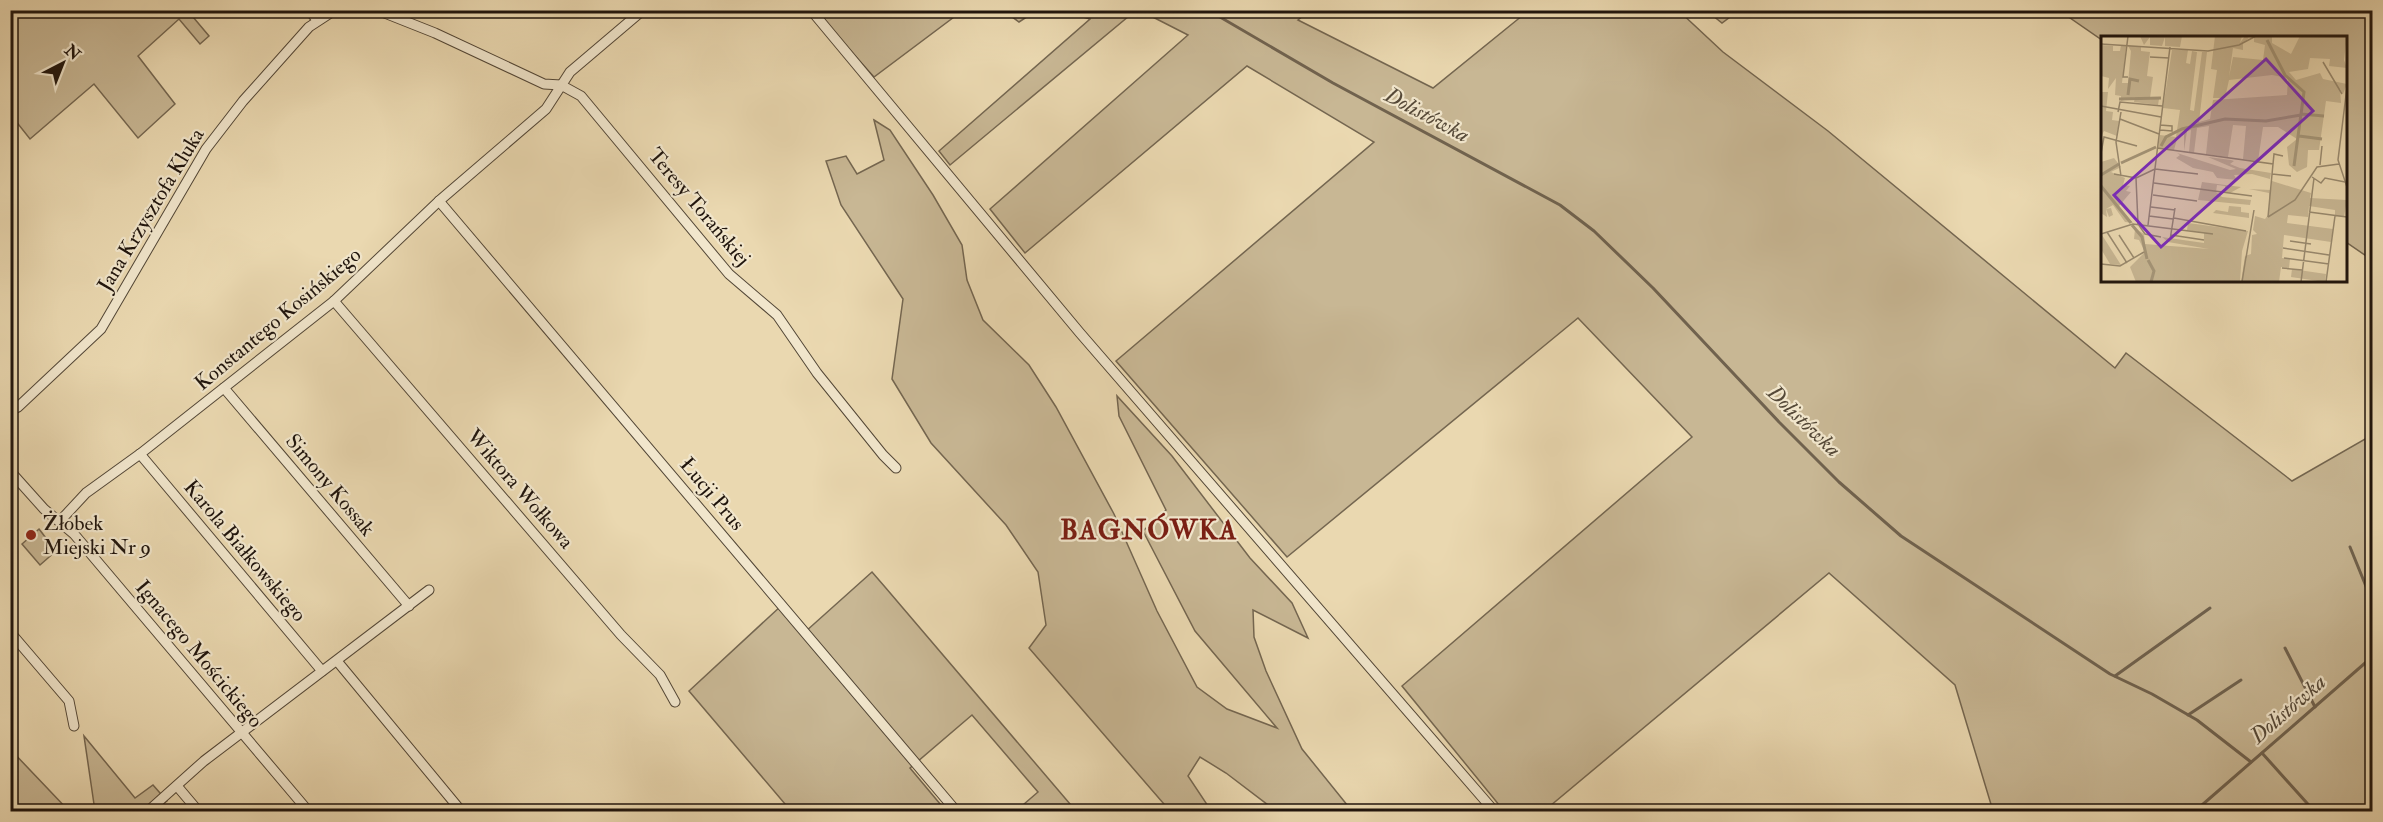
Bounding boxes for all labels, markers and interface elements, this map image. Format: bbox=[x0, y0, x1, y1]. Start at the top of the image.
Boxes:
north arrow bbox=[33, 33, 93, 93]
inset map bbox=[2101, 36, 2347, 282]
text: N bbox=[60, 40, 85, 65]
water label: Dolistówka bbox=[1379, 81, 1474, 149]
street label: Jana Krzysztofa Kluka bbox=[91, 123, 211, 297]
street label: Teresy Torańskiej bbox=[642, 142, 756, 272]
street label: Konstantego Kosińskiego bbox=[189, 241, 367, 397]
water label: Dolistówka bbox=[1760, 378, 1847, 463]
street label: Wiktora Wołkowa bbox=[460, 423, 580, 555]
street label: Simony Kossak bbox=[279, 428, 381, 542]
street label: Łucji Prus bbox=[674, 452, 750, 536]
street label: Karola Białkowskiego bbox=[178, 474, 312, 628]
place label: Żłobek Miejski Nr 9 bbox=[43, 510, 151, 561]
district label: BAGNÓWKA bbox=[1060, 512, 1238, 547]
marker: Żłobek Miejski Nr 9 bbox=[24, 528, 38, 542]
street label: Ignacego Mościckiego bbox=[129, 575, 269, 733]
water label: Dolistówka bbox=[2243, 668, 2332, 750]

